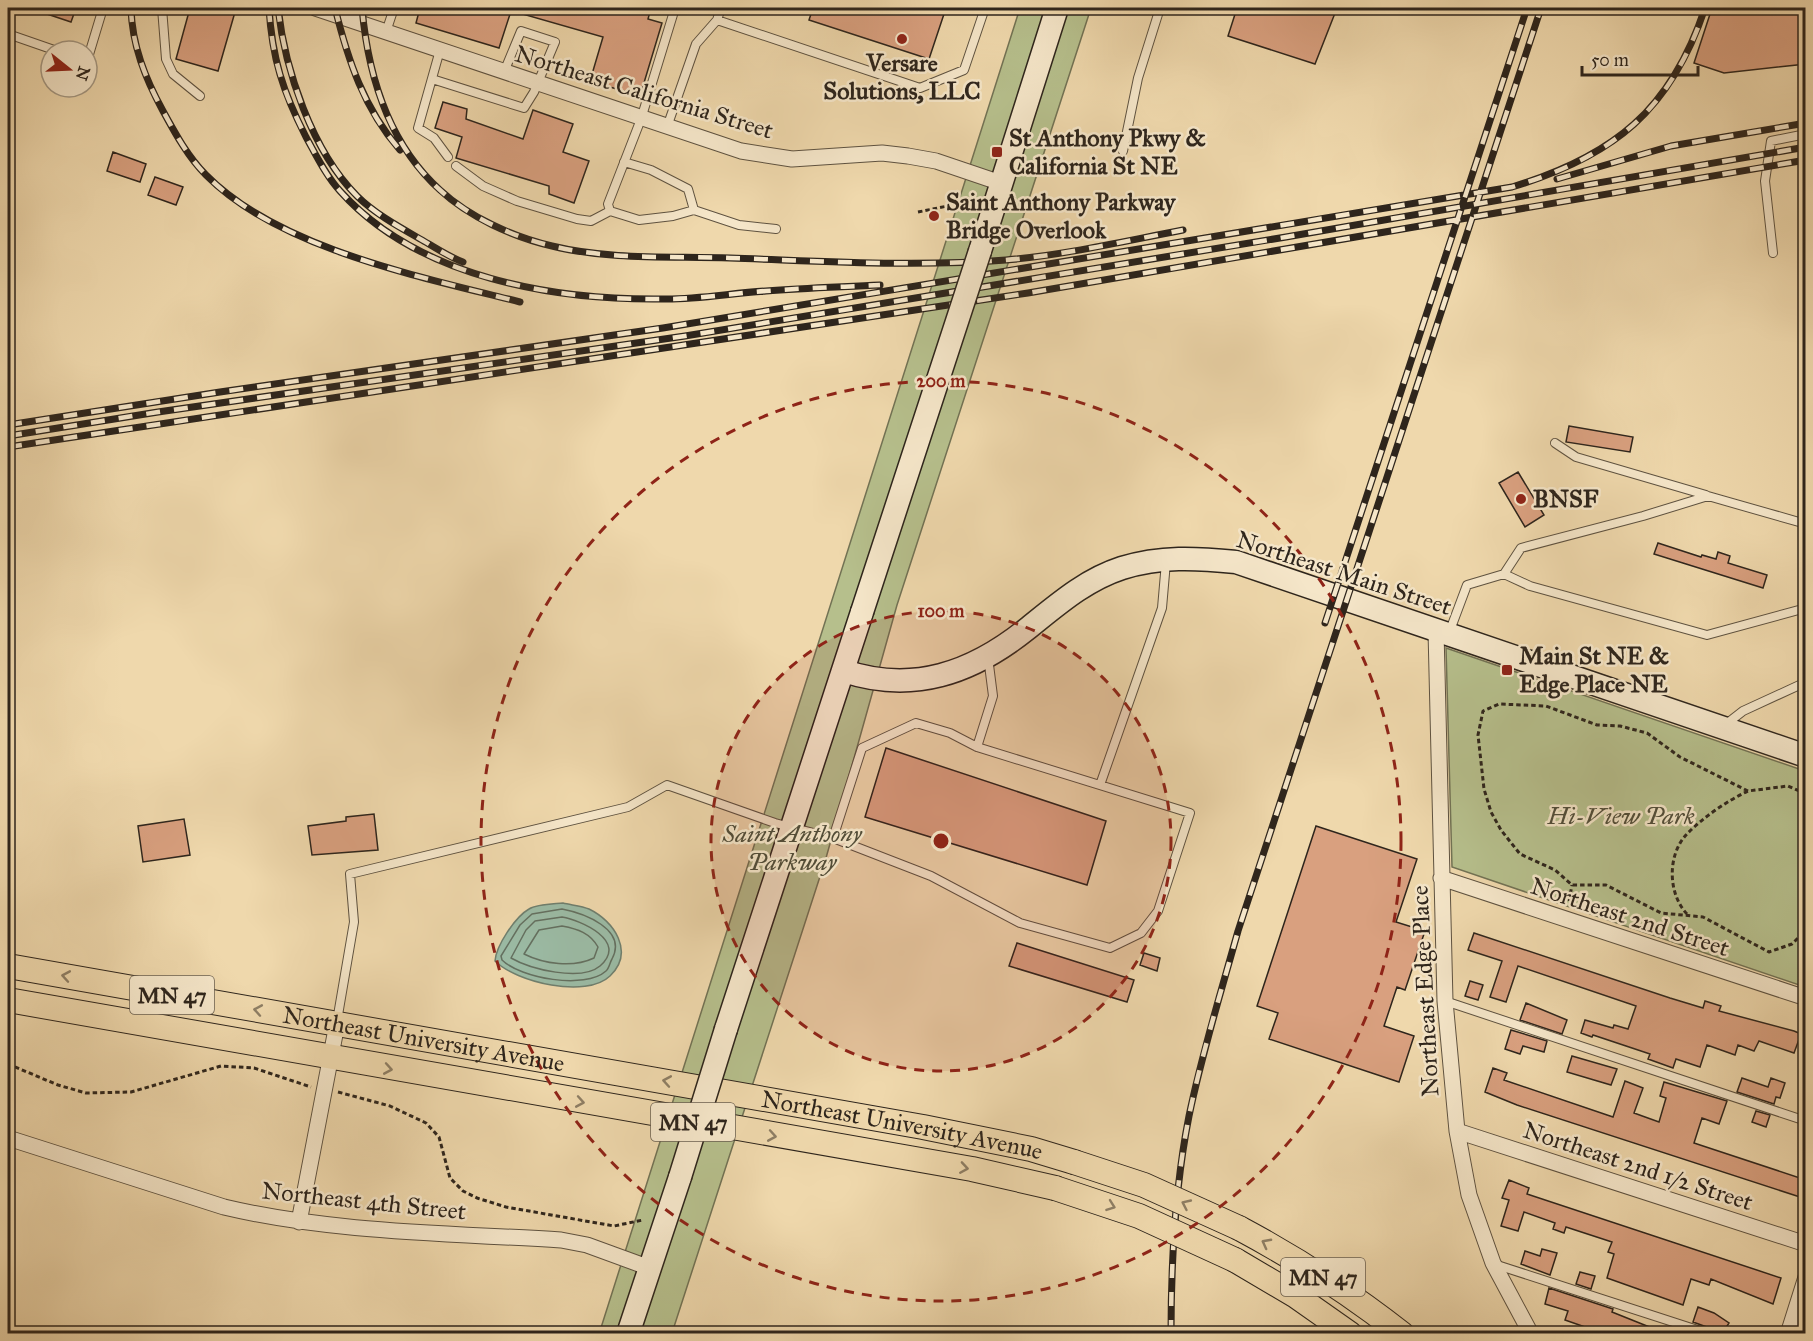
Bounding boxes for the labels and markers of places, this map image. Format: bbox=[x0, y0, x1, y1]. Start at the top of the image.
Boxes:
marker: Versare Solutions, LLC bbox=[895, 32, 909, 46]
place label: Versare Solutions, LLC bbox=[823, 48, 981, 106]
place label: St Anthony Pkwy & California St NE bbox=[1009, 123, 1206, 181]
marker: St Anthony Pkwy & California St NE bbox=[990, 145, 1004, 159]
place label: Saint Anthony Parkway Bridge Overlook bbox=[946, 187, 1177, 245]
marker: Saint Anthony Parkway Bridge Overlook bbox=[927, 209, 941, 223]
place label: BNSF bbox=[1533, 484, 1599, 514]
marker: BNSF bbox=[1514, 492, 1528, 506]
place label: Main St NE & Edge Place NE bbox=[1519, 641, 1669, 699]
marker: Main St NE & Edge Place NE bbox=[1500, 663, 1514, 677]
centre of rings bbox=[931, 831, 951, 851]

